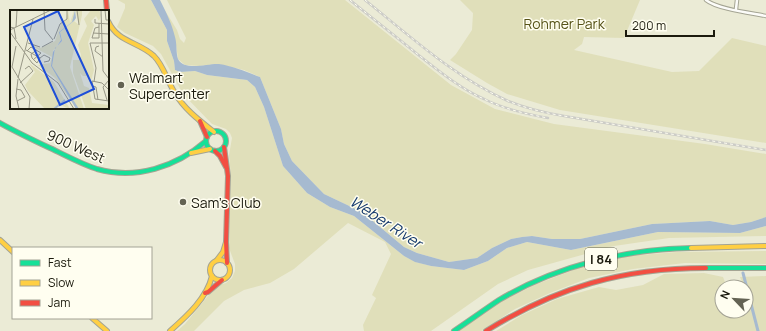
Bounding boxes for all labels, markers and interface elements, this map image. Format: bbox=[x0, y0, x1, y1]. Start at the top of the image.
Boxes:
inset map bbox=[10, 10, 109, 109]
scale bar bbox=[626, 12, 714, 38]
park label: Rohmer Park bbox=[523, 14, 606, 33]
text: 200 m bbox=[632, 17, 666, 34]
place label: Walmart Supercenter bbox=[129, 68, 210, 103]
marker: Walmart Supercenter bbox=[116, 80, 126, 90]
street label: 900 West bbox=[44, 125, 109, 167]
water label: Weber River bbox=[346, 191, 428, 255]
place label: Sam's Club bbox=[191, 193, 261, 212]
marker: Sam's Club bbox=[178, 197, 188, 207]
legend bbox=[12, 247, 152, 319]
road number: I 84 bbox=[585, 248, 617, 270]
text: Fast bbox=[48, 254, 72, 271]
text: Slow bbox=[48, 274, 74, 291]
north arrow bbox=[714, 279, 754, 319]
text: N bbox=[716, 288, 733, 301]
text: Jam bbox=[48, 294, 70, 311]

